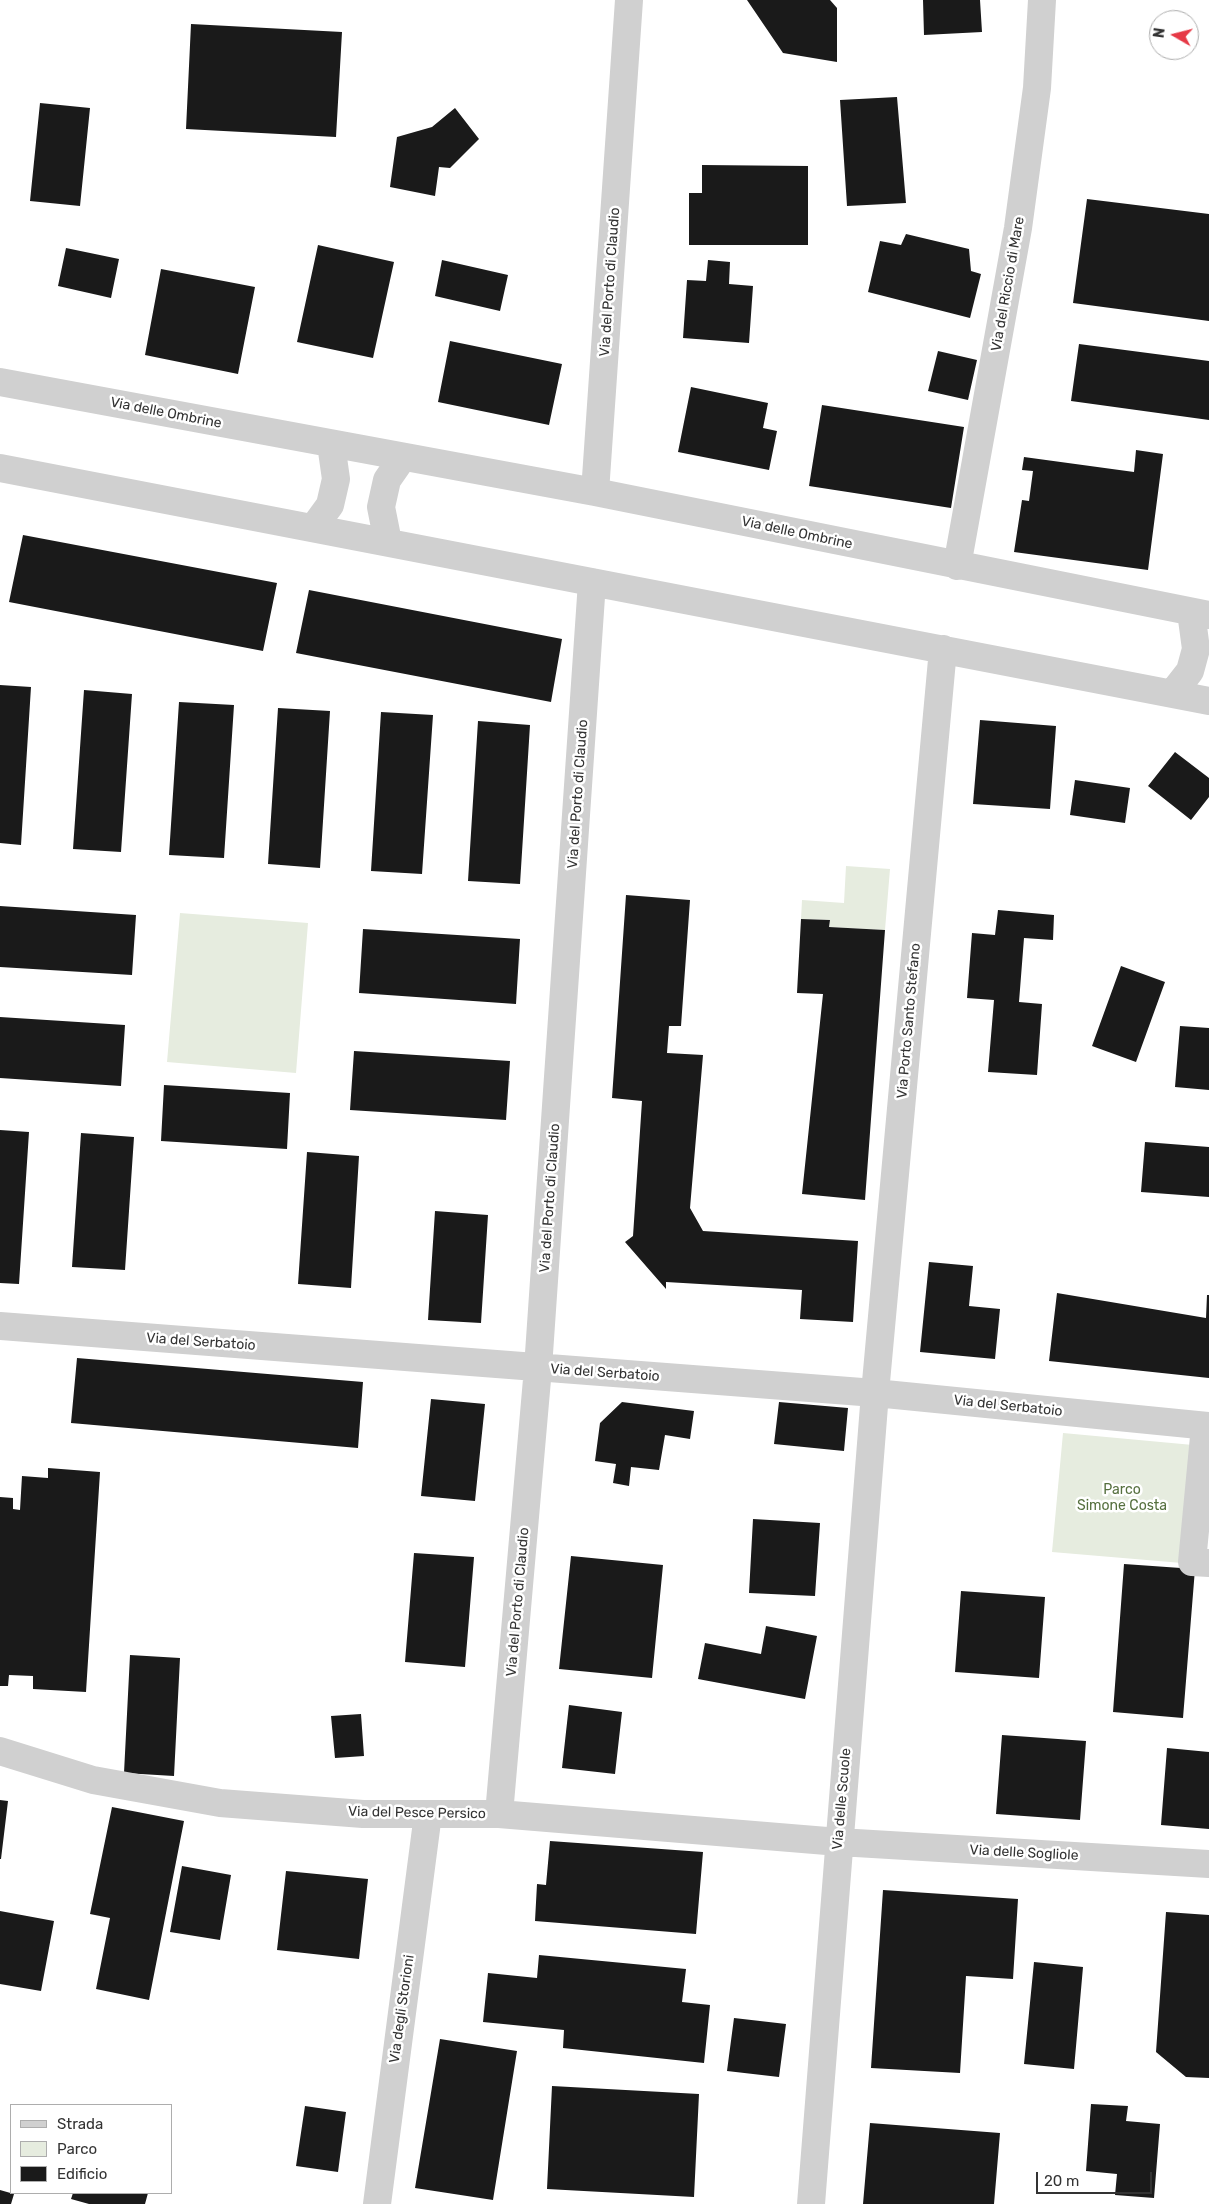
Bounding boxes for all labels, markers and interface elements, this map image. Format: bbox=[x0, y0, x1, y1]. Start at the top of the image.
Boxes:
north arrow bbox=[1149, 10, 1199, 60]
text: N bbox=[1151, 27, 1169, 39]
street label: Via del Porto di Claudio bbox=[596, 207, 624, 357]
street label: Via del Riccio di Mare bbox=[988, 215, 1028, 353]
street label: Via delle Ombrine bbox=[109, 394, 223, 432]
street label: Via delle Ombrine bbox=[740, 513, 854, 553]
street label: Via del Porto di Claudio bbox=[564, 719, 592, 869]
street label: Via Porto Santo Stefano bbox=[894, 943, 924, 1099]
street label: Via del Porto di Claudio bbox=[536, 1123, 564, 1273]
street label: Via del Serbatoio bbox=[146, 1330, 256, 1354]
street label: Via del Serbatoio bbox=[550, 1361, 660, 1385]
street label: Via del Serbatoio bbox=[953, 1392, 1063, 1420]
park label: Parco Simone Costa bbox=[1077, 1482, 1167, 1514]
street label: Via del Porto di Claudio bbox=[503, 1527, 533, 1677]
street label: Via delle Scuole bbox=[829, 1747, 855, 1851]
street label: Via del Pesce Persico bbox=[348, 1803, 486, 1823]
street label: Via delle Sogliole bbox=[969, 1842, 1079, 1864]
street label: Via degli Storioni bbox=[386, 1954, 418, 2064]
legend bbox=[10, 2104, 172, 2194]
text: Strada bbox=[57, 2115, 103, 2133]
text: Parco bbox=[57, 2140, 97, 2158]
scale bar bbox=[1039, 2162, 1155, 2194]
text: Edificio bbox=[57, 2165, 107, 2183]
text: 20 m bbox=[1044, 2172, 1079, 2190]

